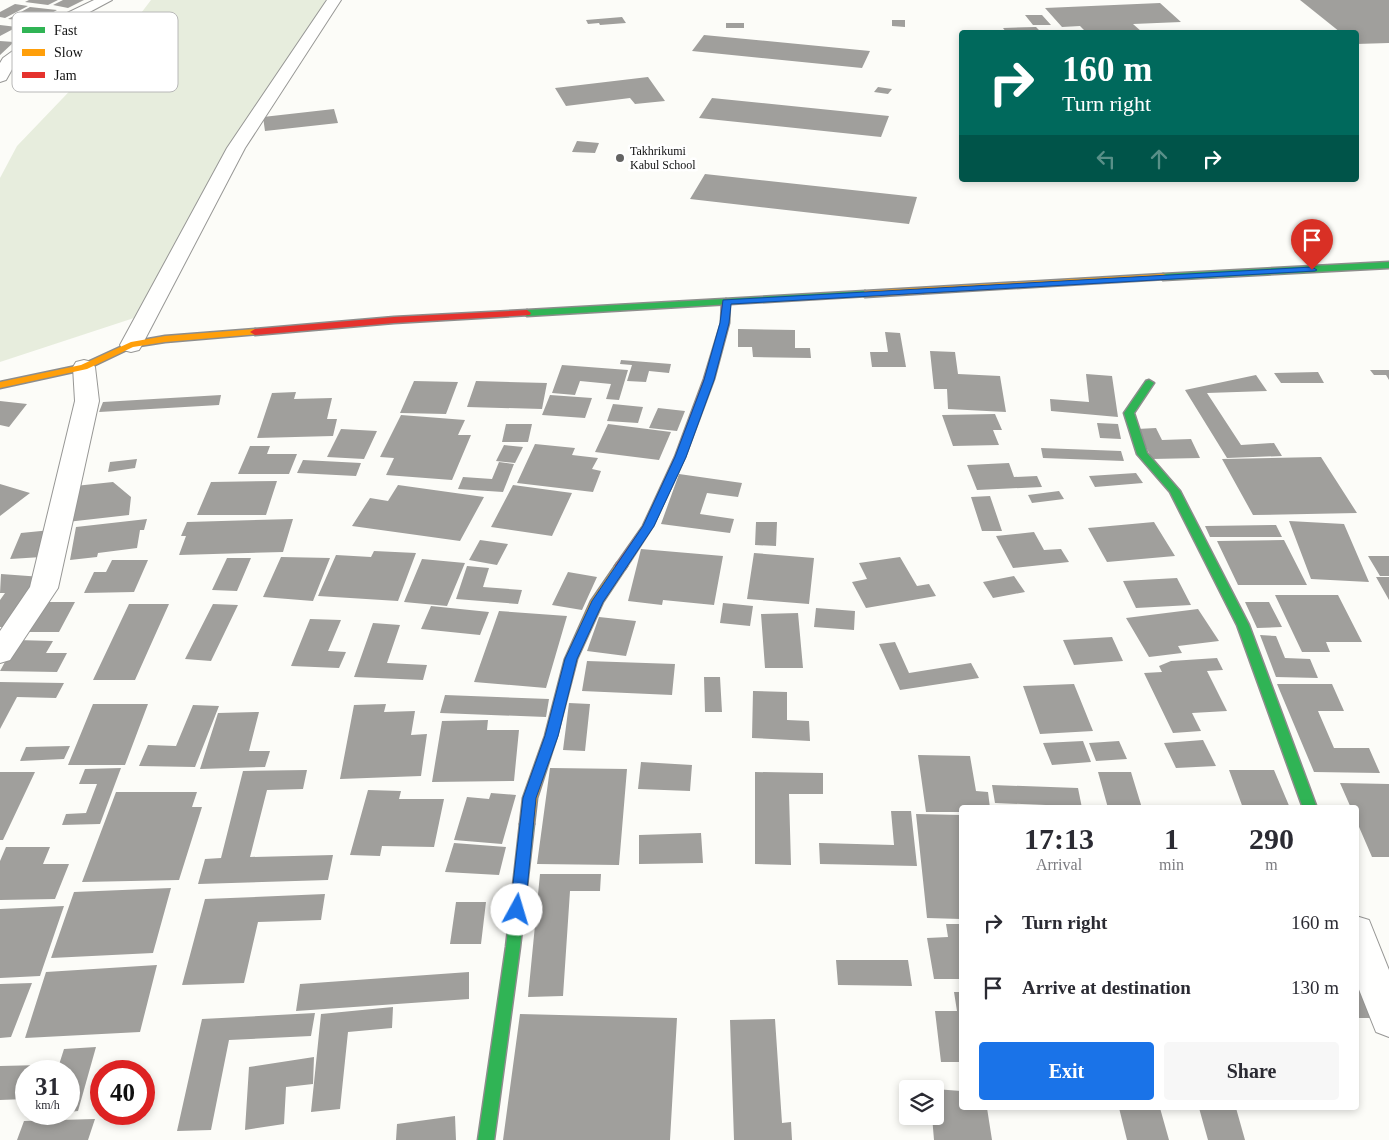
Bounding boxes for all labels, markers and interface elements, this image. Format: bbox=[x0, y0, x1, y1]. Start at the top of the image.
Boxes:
legend bbox=[12, 12, 178, 92]
text: Fast bbox=[54, 23, 77, 38]
text: Slow bbox=[54, 45, 84, 60]
icon: right bbox=[979, 50, 1044, 115]
text: 160 m bbox=[1062, 50, 1152, 89]
text: Jam bbox=[54, 68, 77, 83]
text: Turn right bbox=[1062, 91, 1151, 116]
place label: Takhrikumi Kabul School bbox=[630, 144, 696, 172]
icon: left bbox=[1092, 145, 1120, 173]
icon: ahead bbox=[1145, 145, 1173, 173]
icon: right bbox=[1198, 145, 1226, 173]
marker: Takhrikumi Kabul School bbox=[614, 152, 626, 164]
pin bbox=[1291, 219, 1333, 270]
icon: arrive bbox=[1298, 226, 1326, 254]
text: 17:13 bbox=[1024, 822, 1094, 855]
text: 1 bbox=[1164, 822, 1179, 855]
text: 290 bbox=[1249, 822, 1294, 855]
text: Arrival bbox=[1036, 856, 1082, 873]
text: min bbox=[1159, 856, 1184, 873]
text: m bbox=[1265, 856, 1278, 873]
position arrow bbox=[490, 883, 542, 935]
icon: right bbox=[979, 909, 1007, 937]
text: Turn right bbox=[1022, 912, 1107, 933]
text: 160 m bbox=[1291, 912, 1339, 933]
icon: arrive bbox=[979, 974, 1007, 1002]
text: Arrive at destination bbox=[1022, 977, 1191, 998]
text: 130 m bbox=[1291, 977, 1339, 998]
button: Exit bbox=[979, 1042, 1154, 1100]
button: Share bbox=[1164, 1042, 1339, 1100]
speed limit sign: 40 bbox=[90, 1060, 155, 1125]
text: 31 bbox=[35, 1073, 60, 1100]
map controls bbox=[899, 1080, 944, 1125]
button: layers bbox=[899, 1080, 944, 1125]
text: km/h bbox=[35, 1098, 60, 1112]

